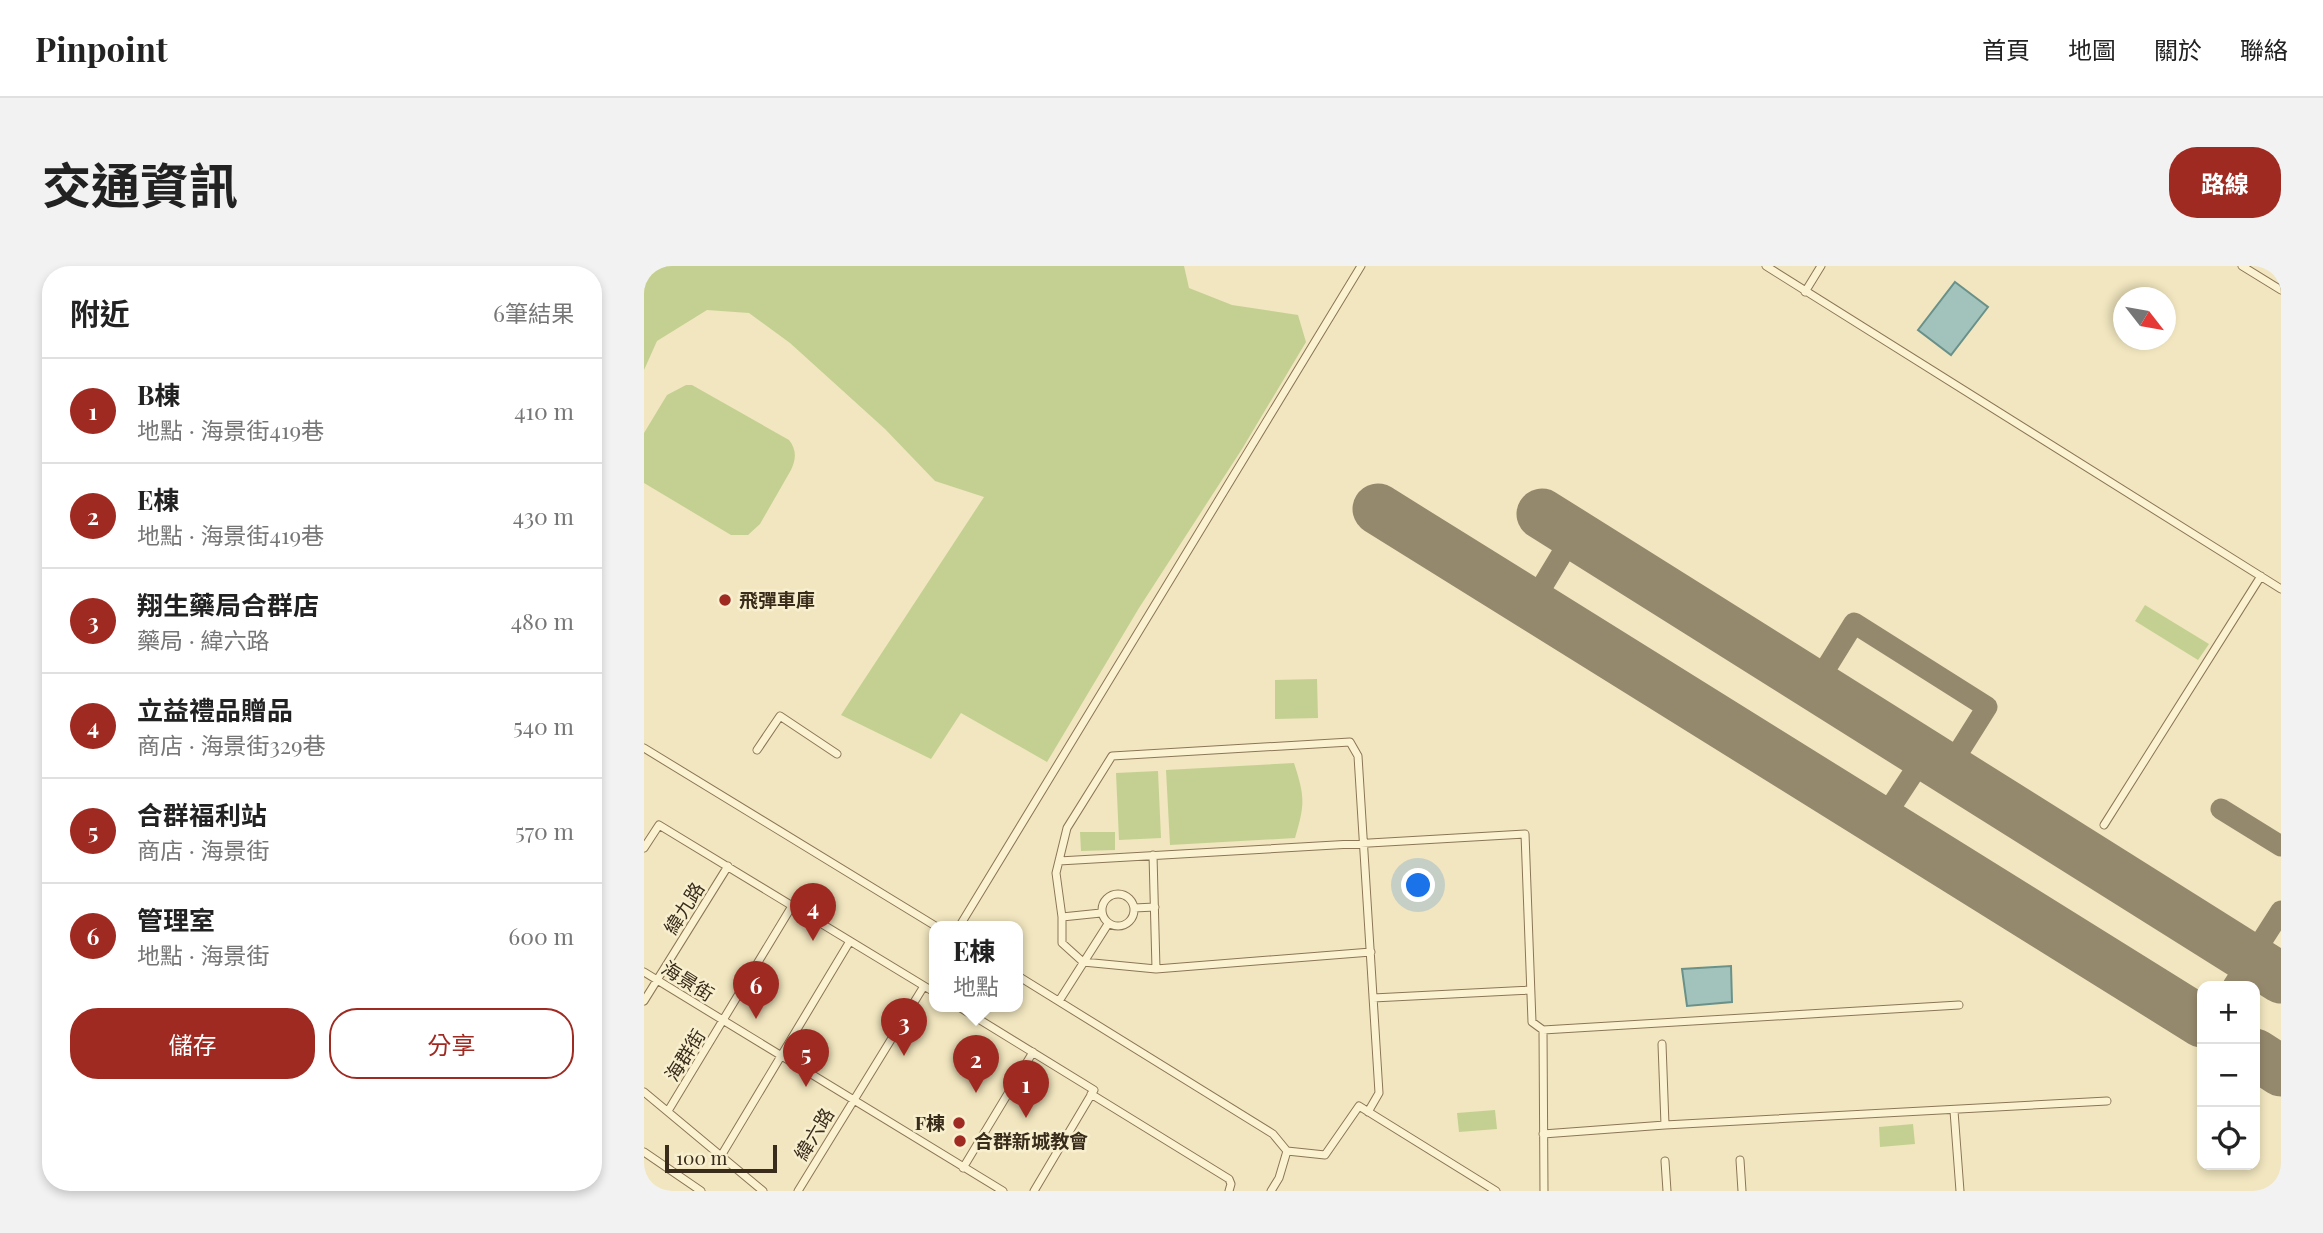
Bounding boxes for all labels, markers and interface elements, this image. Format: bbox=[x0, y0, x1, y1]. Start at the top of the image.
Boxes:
text: Pinpoint bbox=[35, 26, 168, 70]
text: 首頁 bbox=[1982, 33, 2030, 65]
text: 地圖 bbox=[2068, 33, 2116, 65]
text: 關於 bbox=[2154, 33, 2202, 65]
text: 聯絡 bbox=[2240, 33, 2288, 65]
button: 路線 bbox=[2169, 147, 2281, 218]
text: 交通資訊 bbox=[42, 151, 238, 216]
north arrow bbox=[2113, 287, 2176, 350]
text: 附近 bbox=[70, 293, 130, 333]
text: 6筆結果 bbox=[493, 297, 574, 328]
text: B棟 bbox=[137, 377, 180, 412]
text: 1 bbox=[89, 395, 97, 426]
text: 410 m bbox=[514, 395, 574, 426]
text: 地點 · 海景街419巷 bbox=[137, 414, 324, 445]
text: E棟 bbox=[137, 482, 179, 517]
text: 2 bbox=[87, 500, 99, 531]
text: 430 m bbox=[513, 500, 574, 531]
text: 地點 · 海景街419巷 bbox=[137, 519, 324, 550]
place label: 飛彈車庫 bbox=[739, 586, 815, 612]
text: 翔生藥局合群店 bbox=[137, 587, 319, 622]
marker: 飛彈車庫 bbox=[717, 592, 733, 608]
text: 3 bbox=[87, 605, 99, 636]
text: 480 m bbox=[511, 605, 574, 636]
text: 藥局 · 緯六路 bbox=[137, 624, 270, 655]
text: 立益禮品贈品 bbox=[137, 692, 293, 727]
text: 4 bbox=[87, 710, 99, 741]
text: 540 m bbox=[513, 710, 574, 741]
text: 商店 · 海景街329巷 bbox=[137, 729, 326, 760]
text: 合群福利站 bbox=[137, 797, 267, 832]
text: 5 bbox=[88, 815, 98, 846]
text: 570 m bbox=[515, 815, 574, 846]
text: 商店 · 海景街 bbox=[137, 834, 270, 865]
your location bbox=[1401, 868, 1435, 902]
street label: 緯九路 bbox=[657, 876, 709, 939]
pin: 4 bbox=[790, 883, 836, 941]
text: 管理室 bbox=[137, 902, 215, 937]
text: 6 bbox=[87, 920, 99, 951]
text: 600 m bbox=[508, 920, 574, 951]
popup bbox=[929, 921, 1023, 1012]
text: E棟 bbox=[953, 933, 995, 968]
text: 地點 · 海景街 bbox=[137, 939, 270, 970]
street label: 海景街 bbox=[657, 954, 720, 1006]
pin: 6 bbox=[733, 961, 779, 1019]
text: 地點 bbox=[953, 970, 999, 1001]
map controls bbox=[2197, 981, 2260, 1170]
button: + bbox=[2197, 981, 2260, 1044]
pin: 3 bbox=[881, 998, 927, 1056]
button: 儲存 bbox=[70, 1008, 315, 1079]
button: 分享 bbox=[329, 1008, 574, 1079]
street label: 海群街 bbox=[658, 1023, 710, 1086]
pin: 5 bbox=[783, 1029, 829, 1087]
pin: 2 bbox=[953, 1035, 999, 1093]
button: − bbox=[2197, 1044, 2260, 1107]
pin: 1 bbox=[1003, 1060, 1049, 1118]
street label: 緯六路 bbox=[787, 1102, 839, 1165]
button: locate bbox=[2197, 1107, 2260, 1170]
place label: F棟 bbox=[915, 1109, 945, 1135]
marker: F棟 bbox=[951, 1115, 967, 1131]
place label: 合群新城教會 bbox=[974, 1127, 1088, 1153]
marker: 合群新城教會 bbox=[952, 1133, 968, 1149]
scale bar bbox=[665, 1142, 777, 1174]
text: 100 m bbox=[676, 1144, 727, 1170]

